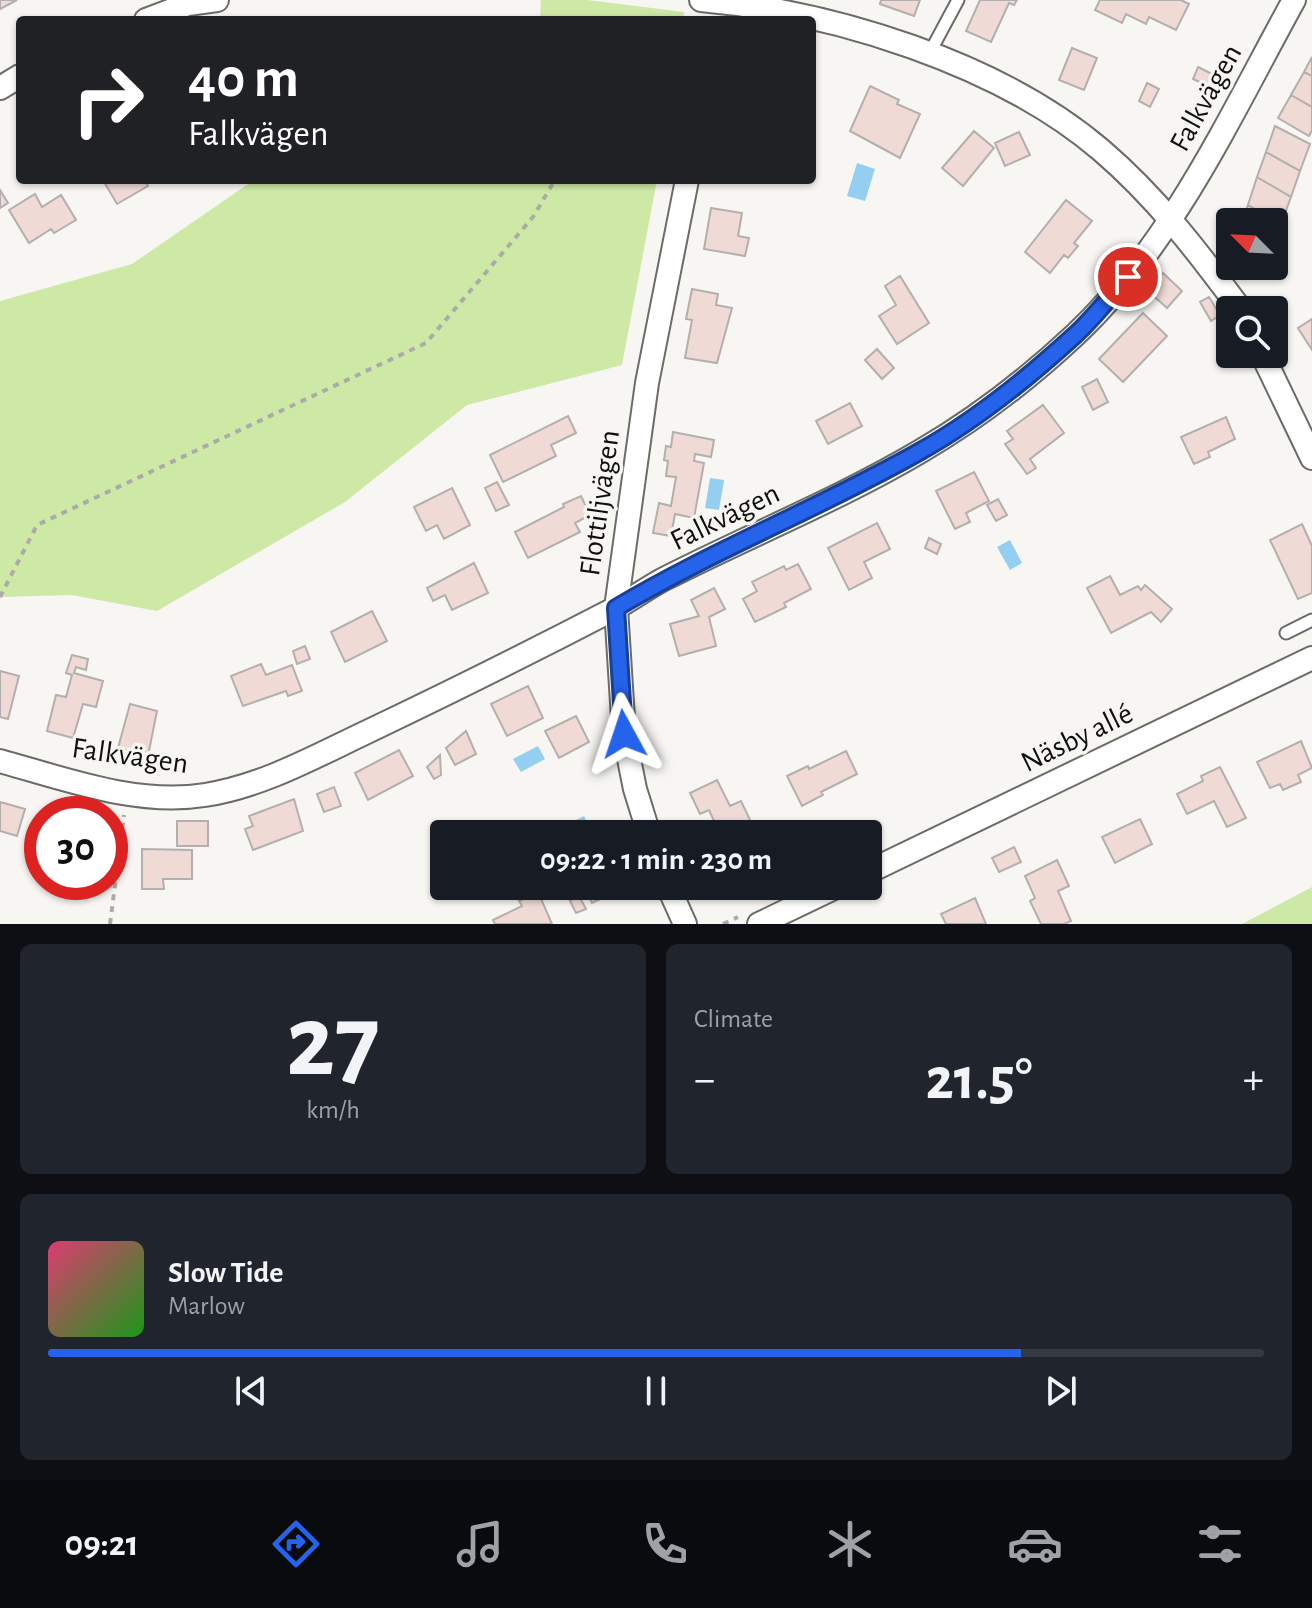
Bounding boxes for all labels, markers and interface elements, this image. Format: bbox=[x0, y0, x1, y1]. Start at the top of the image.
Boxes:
street label: Falkvägen bbox=[1164, 40, 1248, 156]
icon: right bbox=[56, 48, 160, 152]
text: 40 m bbox=[188, 51, 299, 107]
text: Falkvägen bbox=[188, 116, 329, 152]
north arrow bbox=[1216, 208, 1288, 280]
map controls bbox=[1216, 208, 1288, 368]
pin bbox=[1094, 243, 1162, 311]
icon: arrive bbox=[1106, 255, 1150, 299]
button: search bbox=[1216, 296, 1288, 368]
street label: Flottiljvägen bbox=[575, 428, 625, 578]
street label: Falkvägen bbox=[666, 478, 784, 556]
position arrow bbox=[582, 692, 666, 776]
street label: Näsby allé bbox=[1016, 698, 1138, 778]
street label: Falkvägen bbox=[70, 733, 190, 779]
speed limit sign: 30 bbox=[24, 796, 128, 900]
text: 09:22 · 1 min · 230 m bbox=[540, 845, 772, 875]
text: 27 bbox=[286, 991, 380, 1095]
text: Climate bbox=[694, 1006, 773, 1032]
text: 21.5° bbox=[925, 1050, 1033, 1110]
text: − bbox=[694, 1058, 715, 1102]
text: + bbox=[1243, 1058, 1264, 1102]
text: km/h bbox=[306, 1097, 360, 1123]
text: Slow Tide bbox=[168, 1258, 283, 1288]
text: Marlow bbox=[168, 1293, 245, 1319]
icon: previous bbox=[229, 1369, 273, 1413]
icon: pause bbox=[634, 1369, 678, 1413]
icon: next bbox=[1039, 1369, 1083, 1413]
icon: directions bbox=[268, 1516, 324, 1572]
icon: music bbox=[452, 1516, 508, 1572]
icon: phone bbox=[637, 1516, 693, 1572]
icon: climate bbox=[822, 1516, 878, 1572]
icon: car bbox=[1007, 1516, 1063, 1572]
icon: filters bbox=[1192, 1516, 1248, 1572]
text: 09:21 bbox=[64, 1526, 139, 1562]

